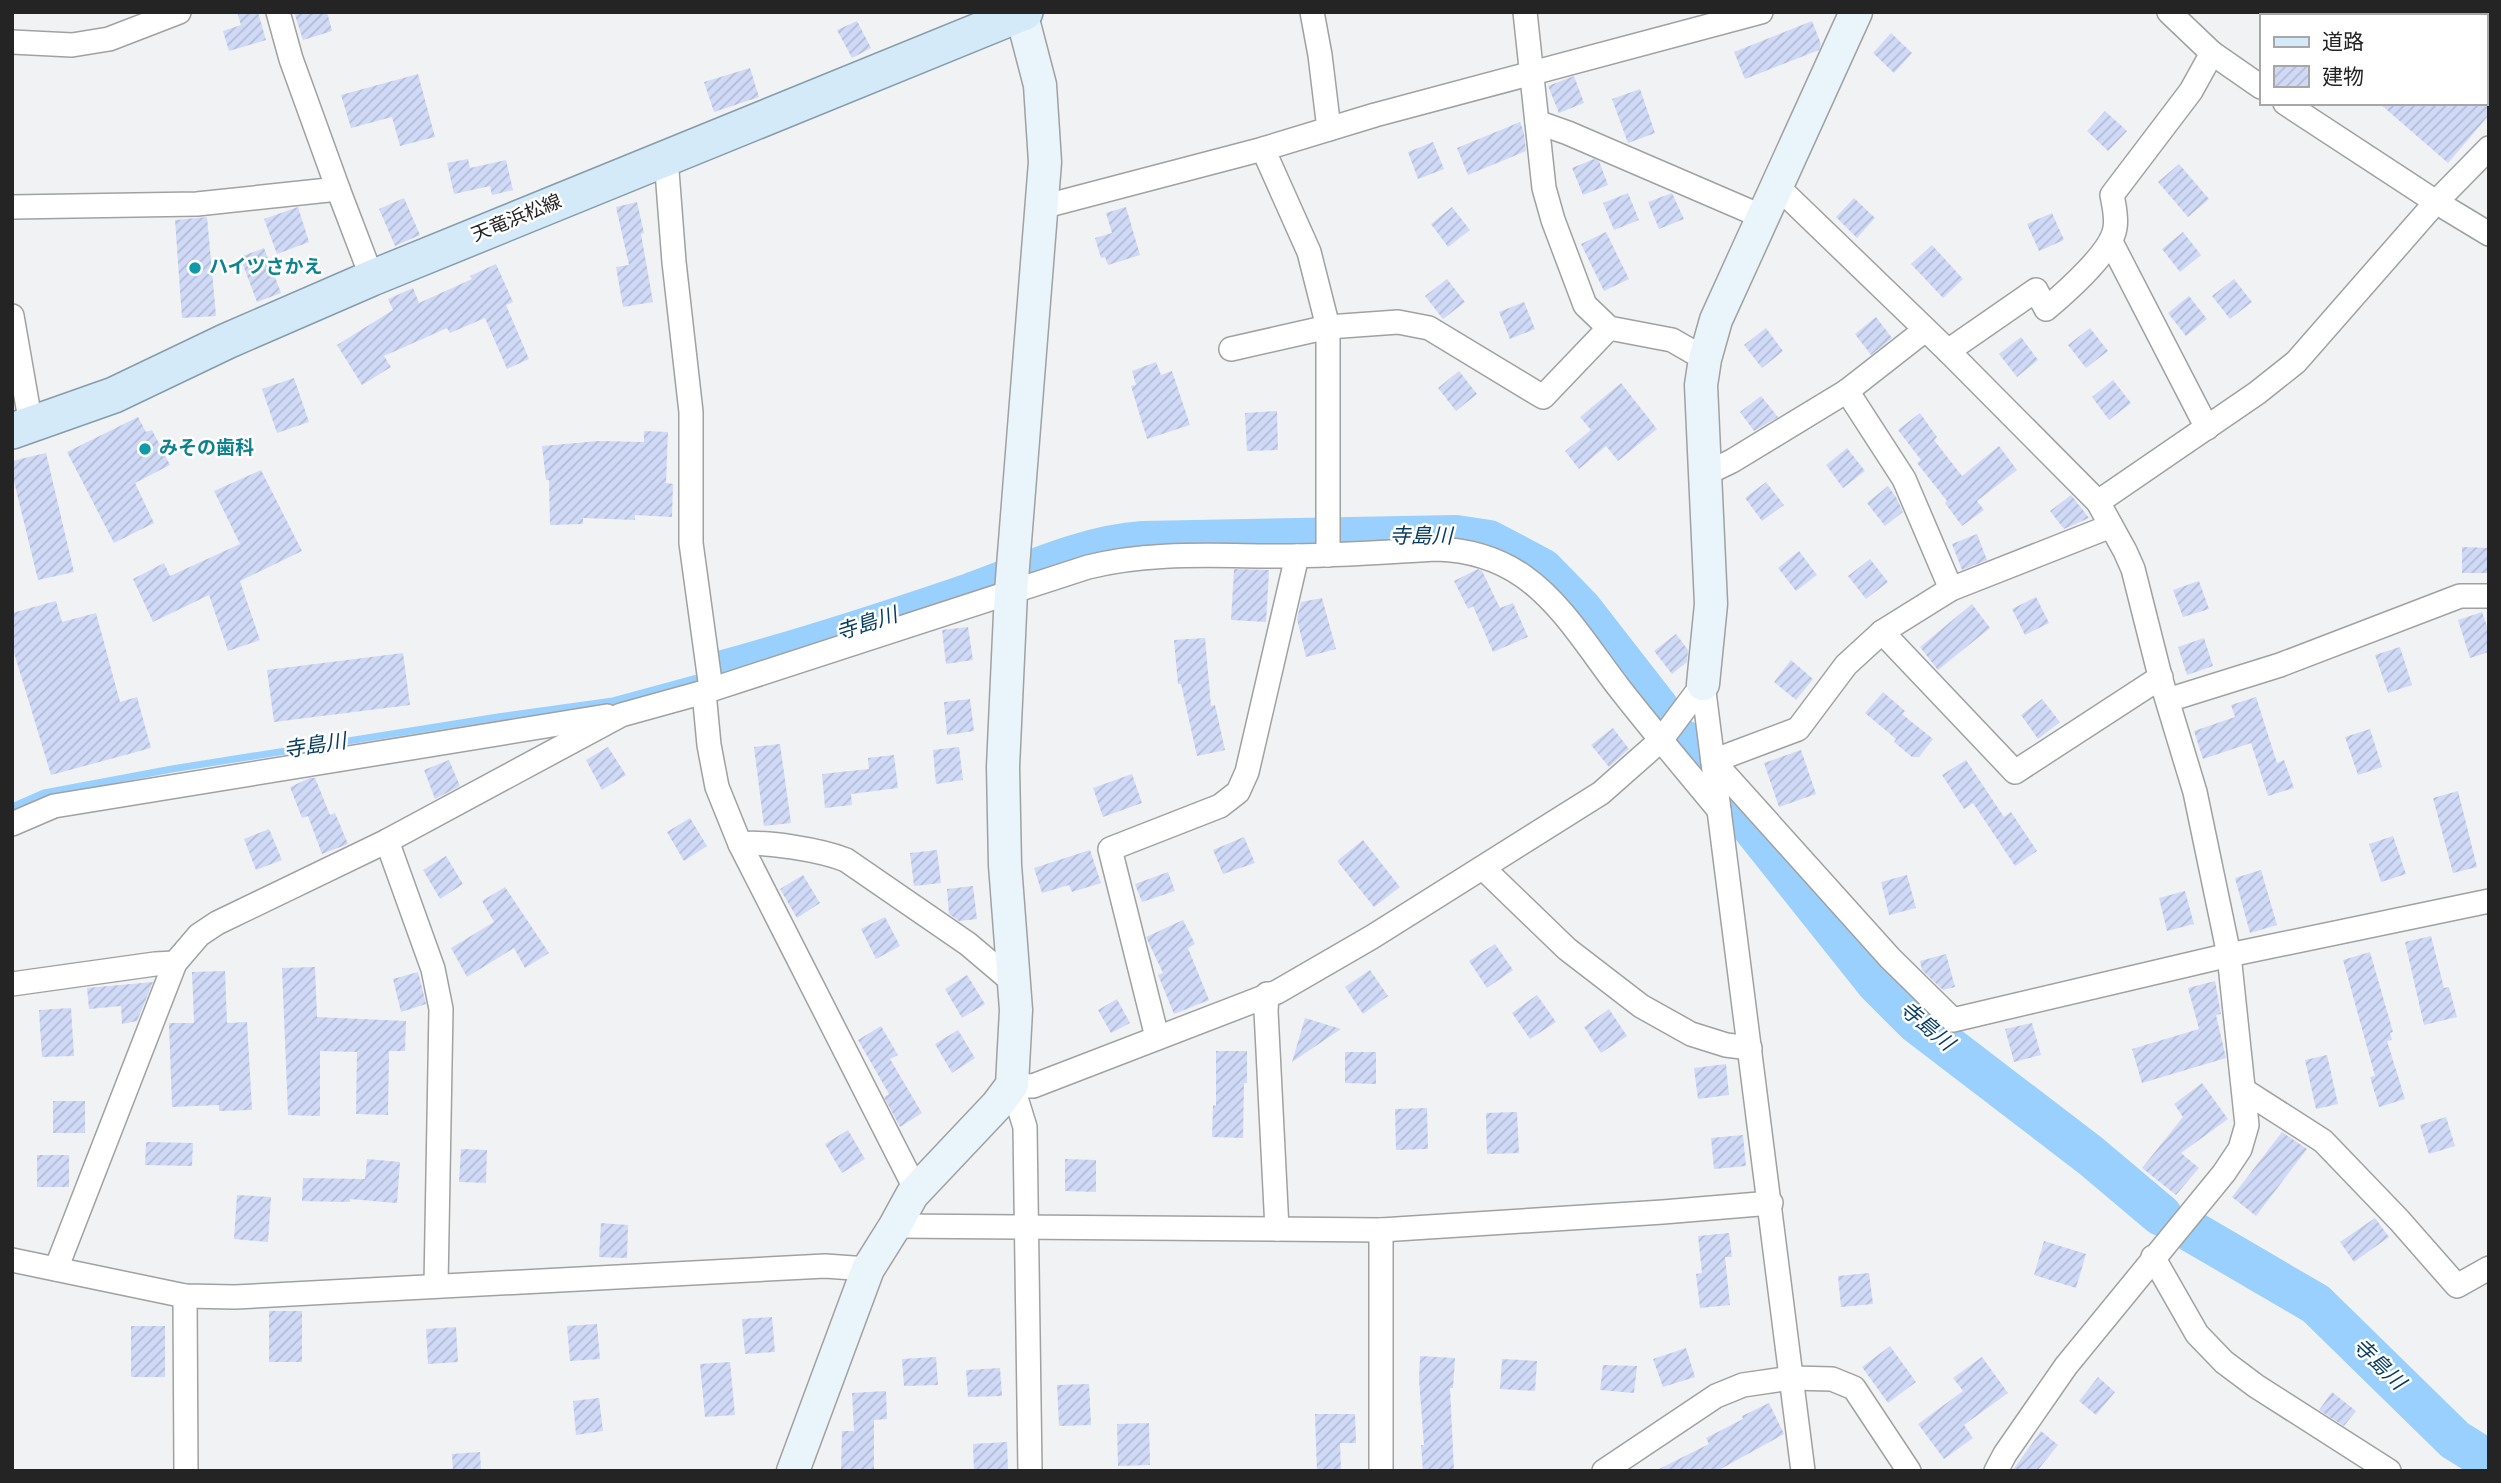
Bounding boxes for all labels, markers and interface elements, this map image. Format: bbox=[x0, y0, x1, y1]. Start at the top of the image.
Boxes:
legend bbox=[2260, 14, 2487, 105]
text: 道路 bbox=[2322, 30, 2364, 57]
text: 建物 bbox=[2322, 65, 2364, 92]
street label: 天竜浜松線 bbox=[468, 190, 566, 248]
place label: ハイツさかえ bbox=[209, 256, 323, 280]
marker: ハイツさかえ bbox=[187, 260, 203, 276]
place label: みその歯科 bbox=[159, 437, 254, 461]
marker: みその歯科 bbox=[137, 441, 153, 457]
water label: 寺島川 bbox=[1390, 524, 1454, 551]
water label: 寺島川 bbox=[833, 602, 903, 648]
water label: 寺島川 bbox=[282, 728, 350, 765]
water label: 寺島川 bbox=[1893, 996, 1960, 1059]
water label: 寺島川 bbox=[2346, 1333, 2411, 1398]

